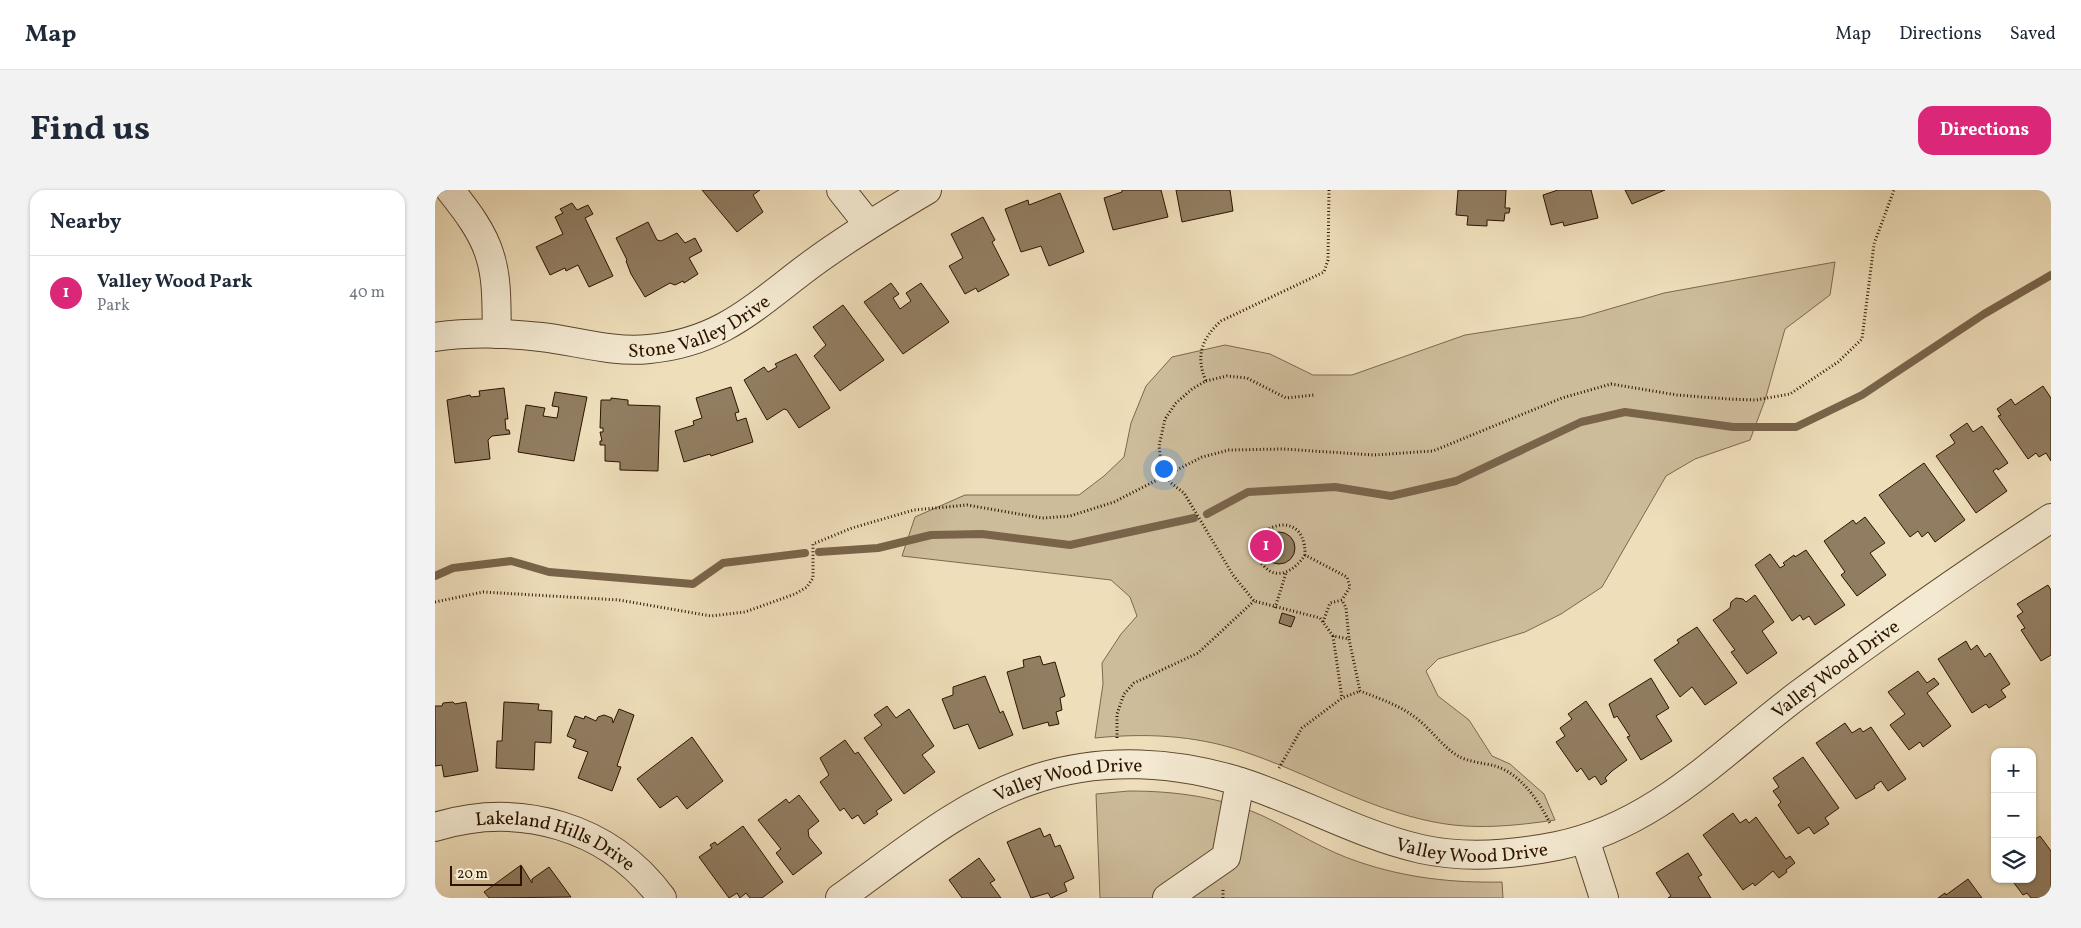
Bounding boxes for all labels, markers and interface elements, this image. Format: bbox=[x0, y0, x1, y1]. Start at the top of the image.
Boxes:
text: Map bbox=[25, 18, 76, 52]
text: Map bbox=[1835, 22, 1871, 47]
text: Directions bbox=[1899, 22, 1982, 47]
text: Saved bbox=[2010, 22, 2056, 47]
text: Find us bbox=[30, 106, 150, 154]
button: Directions bbox=[1918, 106, 2051, 155]
text: Nearby bbox=[50, 208, 121, 237]
text: Valley Wood Park bbox=[97, 269, 253, 295]
text: 1 bbox=[63, 282, 69, 304]
text: 40 m bbox=[349, 282, 385, 304]
street label: Stone Valley Drive bbox=[628, 290, 776, 365]
text: Park bbox=[97, 295, 130, 317]
your location bbox=[1151, 456, 1177, 482]
pin: 1 bbox=[1250, 527, 1282, 565]
street label: Valley Wood Drive bbox=[1767, 614, 1905, 726]
map controls bbox=[1991, 748, 2036, 883]
button: + bbox=[1991, 748, 2036, 793]
street label: Valley Wood Drive bbox=[990, 753, 1143, 809]
button: − bbox=[1991, 793, 2036, 838]
street label: Lakeland Hills Drive bbox=[474, 806, 640, 878]
street label: Valley Wood Drive bbox=[1392, 832, 1550, 870]
button: layers bbox=[1991, 838, 2036, 883]
scale bar bbox=[450, 863, 523, 886]
text: 20 m bbox=[457, 865, 488, 884]

